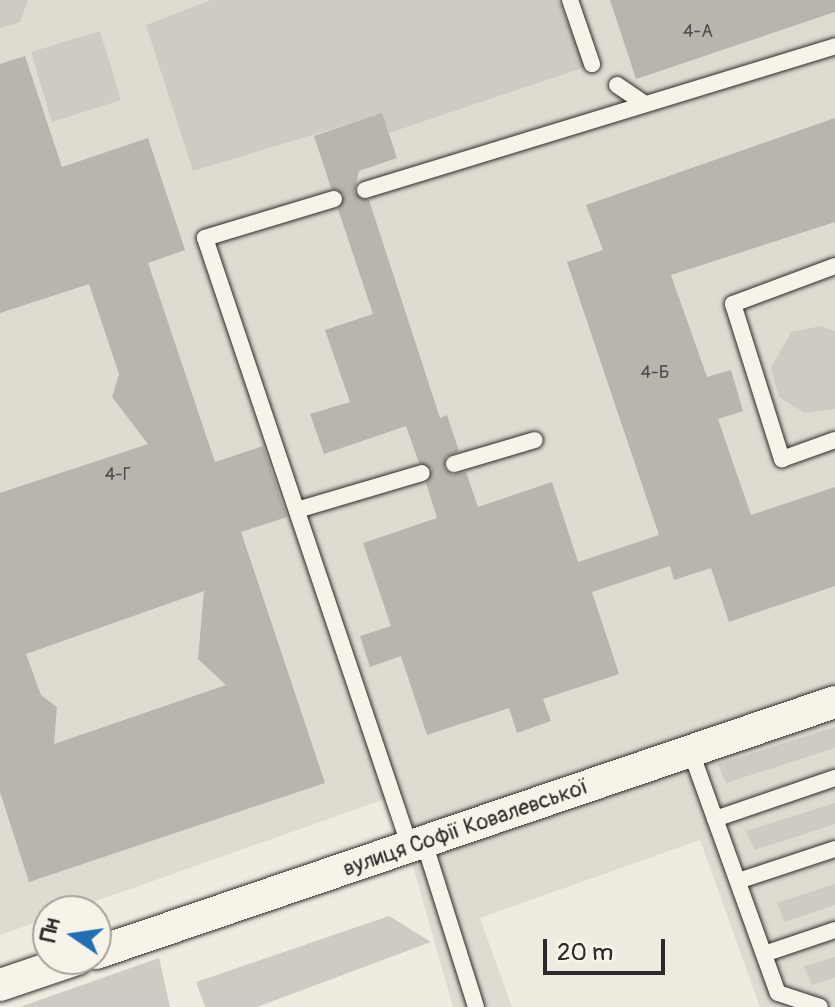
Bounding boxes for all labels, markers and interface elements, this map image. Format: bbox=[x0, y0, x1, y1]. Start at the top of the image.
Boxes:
house number: 4-А bbox=[683, 21, 713, 43]
house number: 4-Б bbox=[641, 362, 669, 384]
house number: 4-Г bbox=[105, 464, 131, 486]
street label: вулиця Софії Ковалевської bbox=[340, 773, 592, 883]
north arrow bbox=[32, 895, 112, 975]
text: Пн bbox=[34, 915, 67, 945]
scale bar bbox=[547, 923, 669, 973]
text: 20 m bbox=[557, 938, 613, 967]

